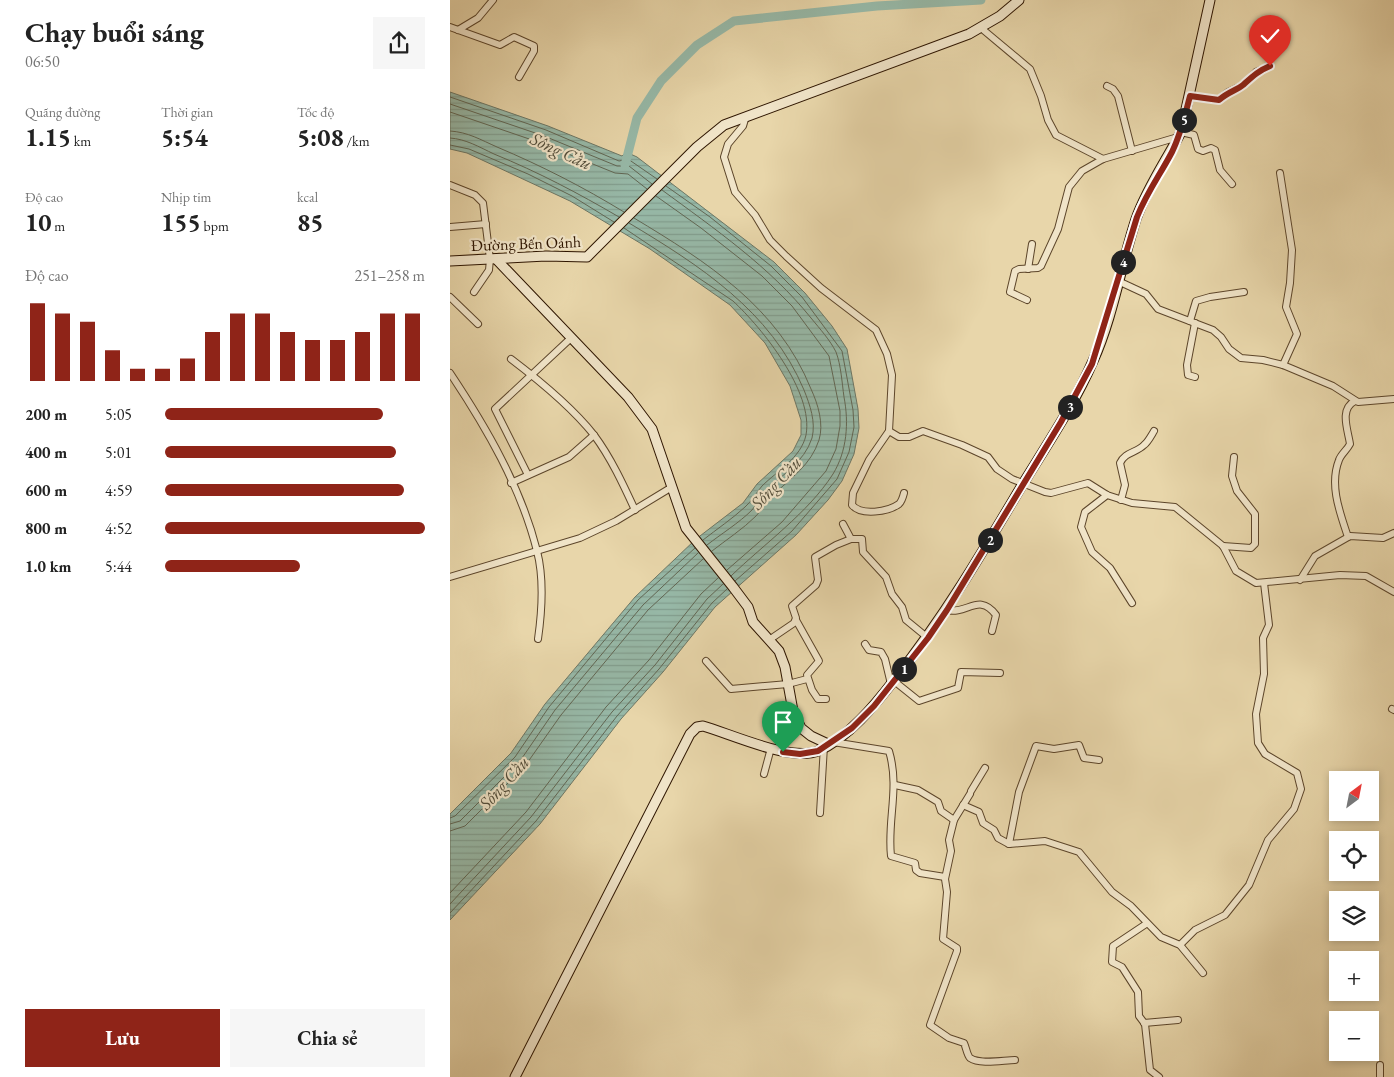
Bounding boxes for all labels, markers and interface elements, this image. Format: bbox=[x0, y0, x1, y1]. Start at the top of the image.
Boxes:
text: Chạy buổi sáng bbox=[25, 14, 204, 50]
pin bbox=[1249, 15, 1291, 66]
button: share bbox=[373, 17, 425, 69]
icon: check bbox=[1256, 22, 1284, 50]
text: 06:50 bbox=[25, 51, 60, 72]
text: Quãng đường bbox=[25, 103, 100, 121]
text: Thời gian bbox=[161, 103, 213, 121]
text: Tốc độ bbox=[297, 103, 334, 121]
pin: 5 bbox=[1172, 108, 1196, 132]
text: 5 bbox=[1181, 111, 1188, 129]
text: 1.15 bbox=[25, 121, 71, 153]
text: 5:54 bbox=[161, 121, 208, 153]
text: 5:08 bbox=[297, 121, 344, 153]
water label: Sông Cầu bbox=[526, 126, 595, 176]
text: km bbox=[71, 132, 91, 150]
text: /km bbox=[344, 132, 370, 150]
text: Độ cao bbox=[25, 188, 63, 206]
text: Nhịp tim bbox=[161, 188, 212, 206]
text: kcal bbox=[297, 188, 318, 206]
text: 10 bbox=[25, 206, 51, 238]
text: 155 bbox=[161, 206, 201, 238]
text: 85 bbox=[297, 206, 323, 238]
text: m bbox=[51, 217, 65, 235]
text: bpm bbox=[201, 217, 229, 235]
street label: Đường Bến Oánh bbox=[471, 231, 582, 256]
pin: 4 bbox=[1110, 250, 1136, 274]
text: 4 bbox=[1120, 253, 1127, 271]
text: Độ cao bbox=[25, 265, 69, 286]
text: 251–258 m bbox=[354, 265, 425, 286]
pin: 3 bbox=[1058, 394, 1082, 420]
text: 3 bbox=[1067, 398, 1074, 416]
text: 200 m bbox=[25, 404, 67, 425]
text: 5:05 bbox=[105, 404, 132, 425]
text: 400 m bbox=[25, 442, 67, 463]
text: 5:01 bbox=[105, 442, 132, 463]
water label: Sông Cầu bbox=[744, 451, 807, 516]
text: 600 m bbox=[25, 480, 67, 501]
text: 4:59 bbox=[105, 480, 132, 501]
text: 800 m bbox=[25, 518, 67, 539]
text: 4:52 bbox=[105, 518, 132, 539]
pin: 2 bbox=[978, 528, 1002, 552]
text: 2 bbox=[987, 531, 994, 549]
text: 1.0 km bbox=[25, 556, 71, 577]
text: 5:44 bbox=[105, 556, 132, 577]
pin: 1 bbox=[892, 656, 916, 682]
text: 1 bbox=[901, 660, 908, 678]
pin bbox=[762, 701, 804, 752]
icon: arrive bbox=[769, 708, 797, 736]
water label: Sông Cầu bbox=[473, 751, 535, 816]
north arrow bbox=[1329, 771, 1379, 821]
map controls bbox=[1329, 771, 1379, 1061]
button: locate bbox=[1329, 831, 1379, 881]
button: layers bbox=[1329, 891, 1379, 941]
button: + bbox=[1329, 951, 1379, 1001]
button: Lưu bbox=[25, 1009, 220, 1067]
button: Chia sẻ bbox=[230, 1009, 425, 1067]
button: − bbox=[1329, 1011, 1379, 1061]

